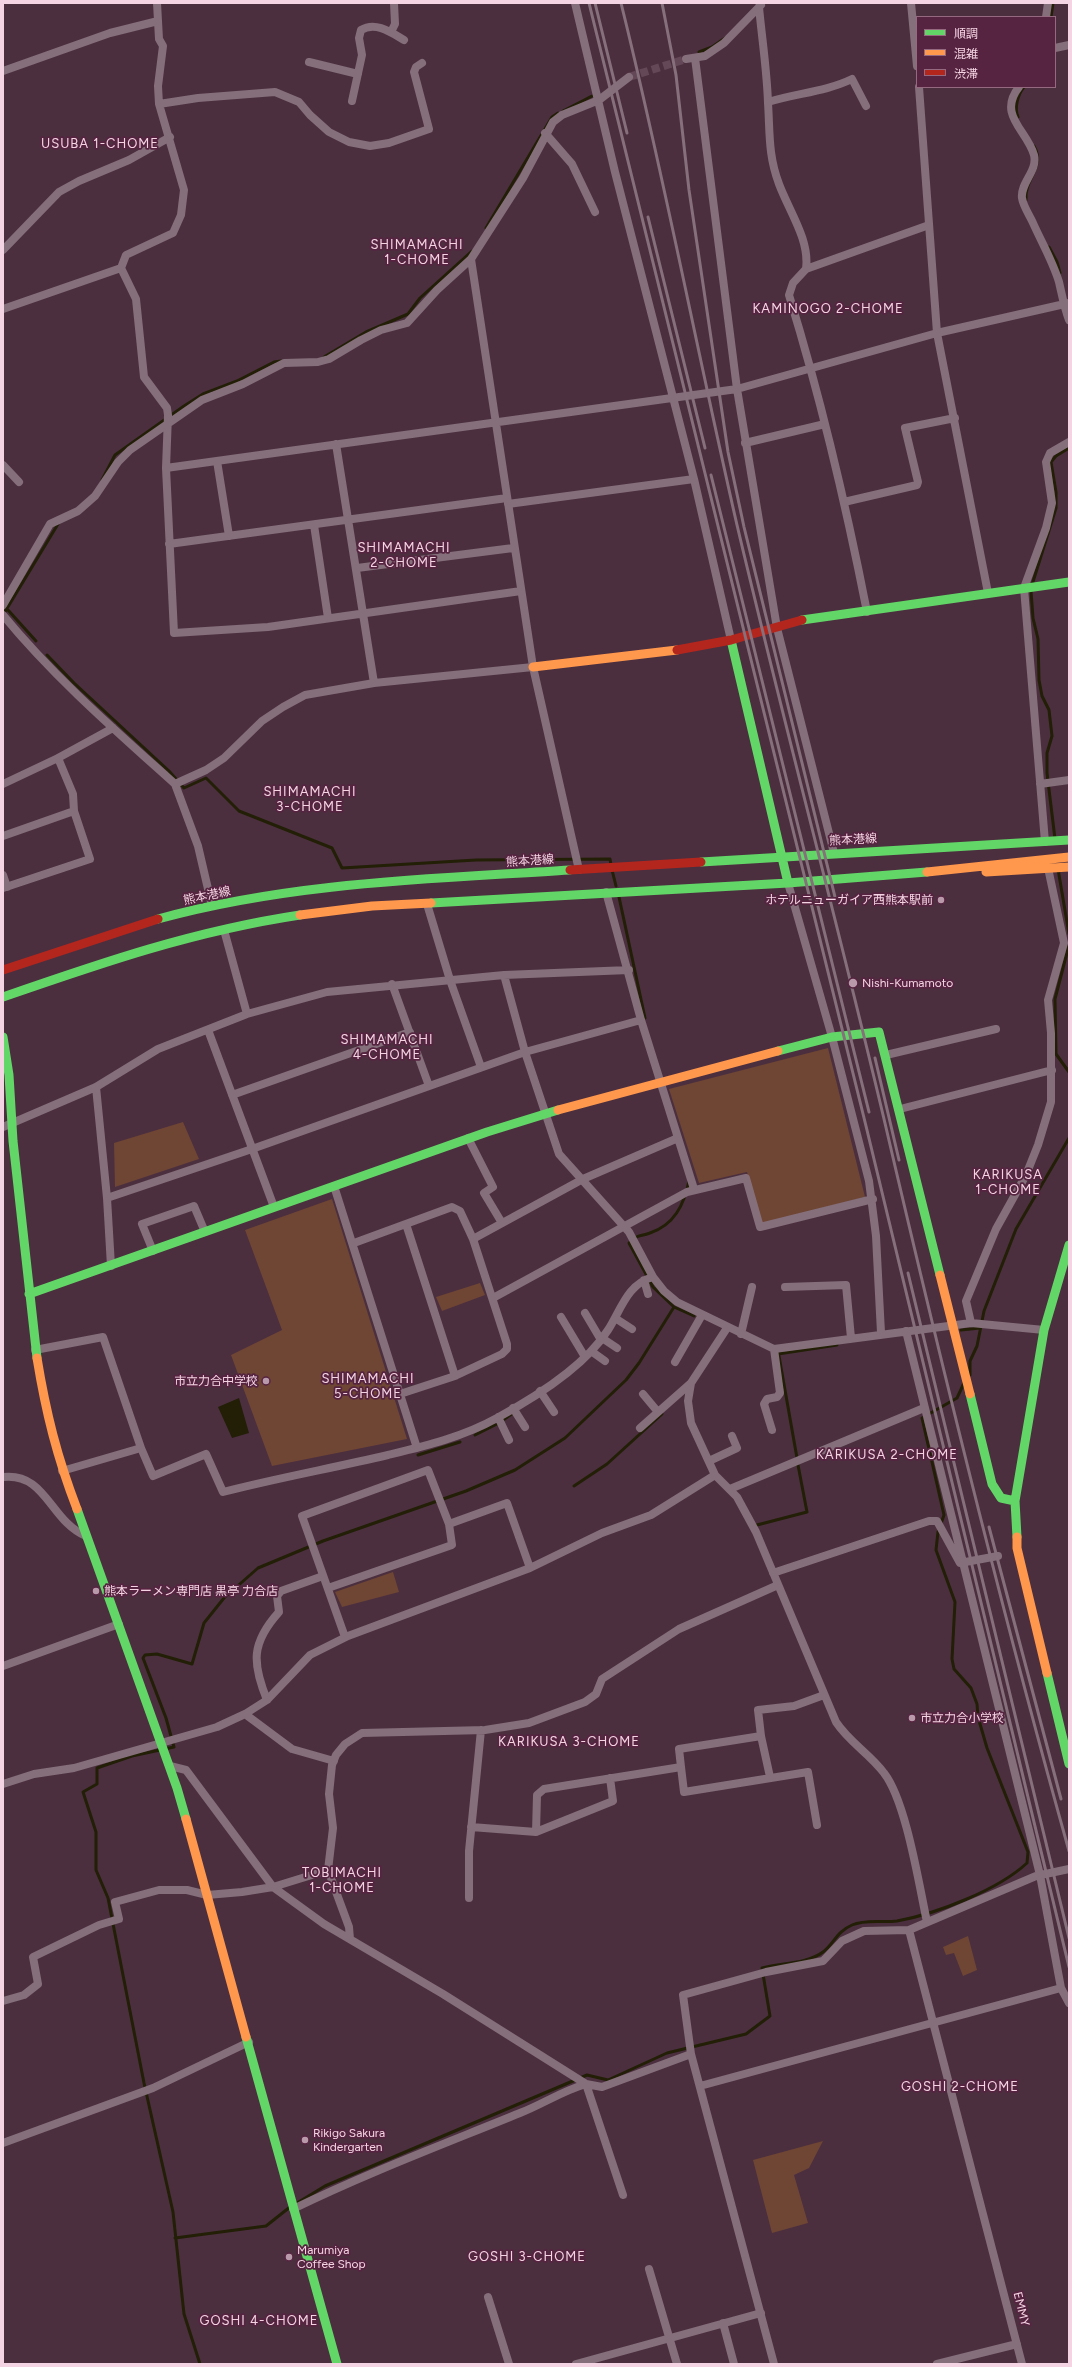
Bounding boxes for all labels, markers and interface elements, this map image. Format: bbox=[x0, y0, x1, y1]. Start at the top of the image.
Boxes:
legend bbox=[916, 16, 1056, 88]
text: 順調 bbox=[954, 27, 978, 41]
text: 混雑 bbox=[954, 47, 978, 61]
text: 渋滞 bbox=[954, 67, 978, 81]
district label: USUBA 1-CHOME bbox=[41, 136, 159, 152]
district label: SHIMAMACHI 1-CHOME bbox=[370, 237, 464, 268]
district label: KAMINOGO 2-CHOME bbox=[752, 301, 904, 317]
district label: SHIMAMACHI 2-CHOME bbox=[357, 540, 451, 571]
district label: SHIMAMACHI 3-CHOME bbox=[263, 784, 357, 815]
street label: 熊本港線 bbox=[829, 832, 877, 848]
street label: 熊本港線 bbox=[506, 852, 554, 870]
street label: 熊本港線 bbox=[182, 884, 232, 908]
place label: ホテルニューガイア西熊本駅前 bbox=[765, 893, 933, 907]
marker: ホテルニューガイア西熊本駅前 bbox=[936, 895, 946, 905]
place label: Nishi-Kumamoto bbox=[862, 976, 953, 990]
marker: Nishi-Kumamoto bbox=[847, 977, 859, 989]
district label: SHIMAMACHI 4-CHOME bbox=[340, 1032, 434, 1063]
district label: KARIKUSA 1-CHOME bbox=[973, 1167, 1043, 1198]
district label: SHIMAMACHI 5-CHOME bbox=[321, 1371, 415, 1402]
place label: 市立力合中学校 bbox=[174, 1374, 258, 1388]
marker: 市立力合中学校 bbox=[261, 1376, 271, 1386]
district label: KARIKUSA 2-CHOME bbox=[816, 1447, 958, 1463]
place label: 熊本ラーメン専門店 黒亭 力合店 bbox=[104, 1584, 278, 1598]
marker: 熊本ラーメン専門店 黒亭 力合店 bbox=[91, 1586, 101, 1596]
place label: 市立力合小学校 bbox=[920, 1711, 1004, 1725]
marker: 市立力合小学校 bbox=[907, 1713, 917, 1723]
district label: KARIKUSA 3-CHOME bbox=[498, 1734, 640, 1750]
district label: TOBIMACHI 1-CHOME bbox=[302, 1865, 382, 1896]
district label: GOSHI 2-CHOME bbox=[901, 2079, 1019, 2095]
place label: Rikigo Sakura Kindergarten bbox=[313, 2126, 385, 2154]
marker: Rikigo Sakura Kindergarten bbox=[300, 2135, 310, 2145]
place label: Marumiya Coffee Shop bbox=[297, 2243, 366, 2271]
district label: GOSHI 3-CHOME bbox=[468, 2249, 586, 2265]
marker: Marumiya Coffee Shop bbox=[284, 2252, 294, 2262]
street label: EMMY bbox=[1010, 2290, 1032, 2328]
district label: GOSHI 4-CHOME bbox=[200, 2313, 318, 2329]

